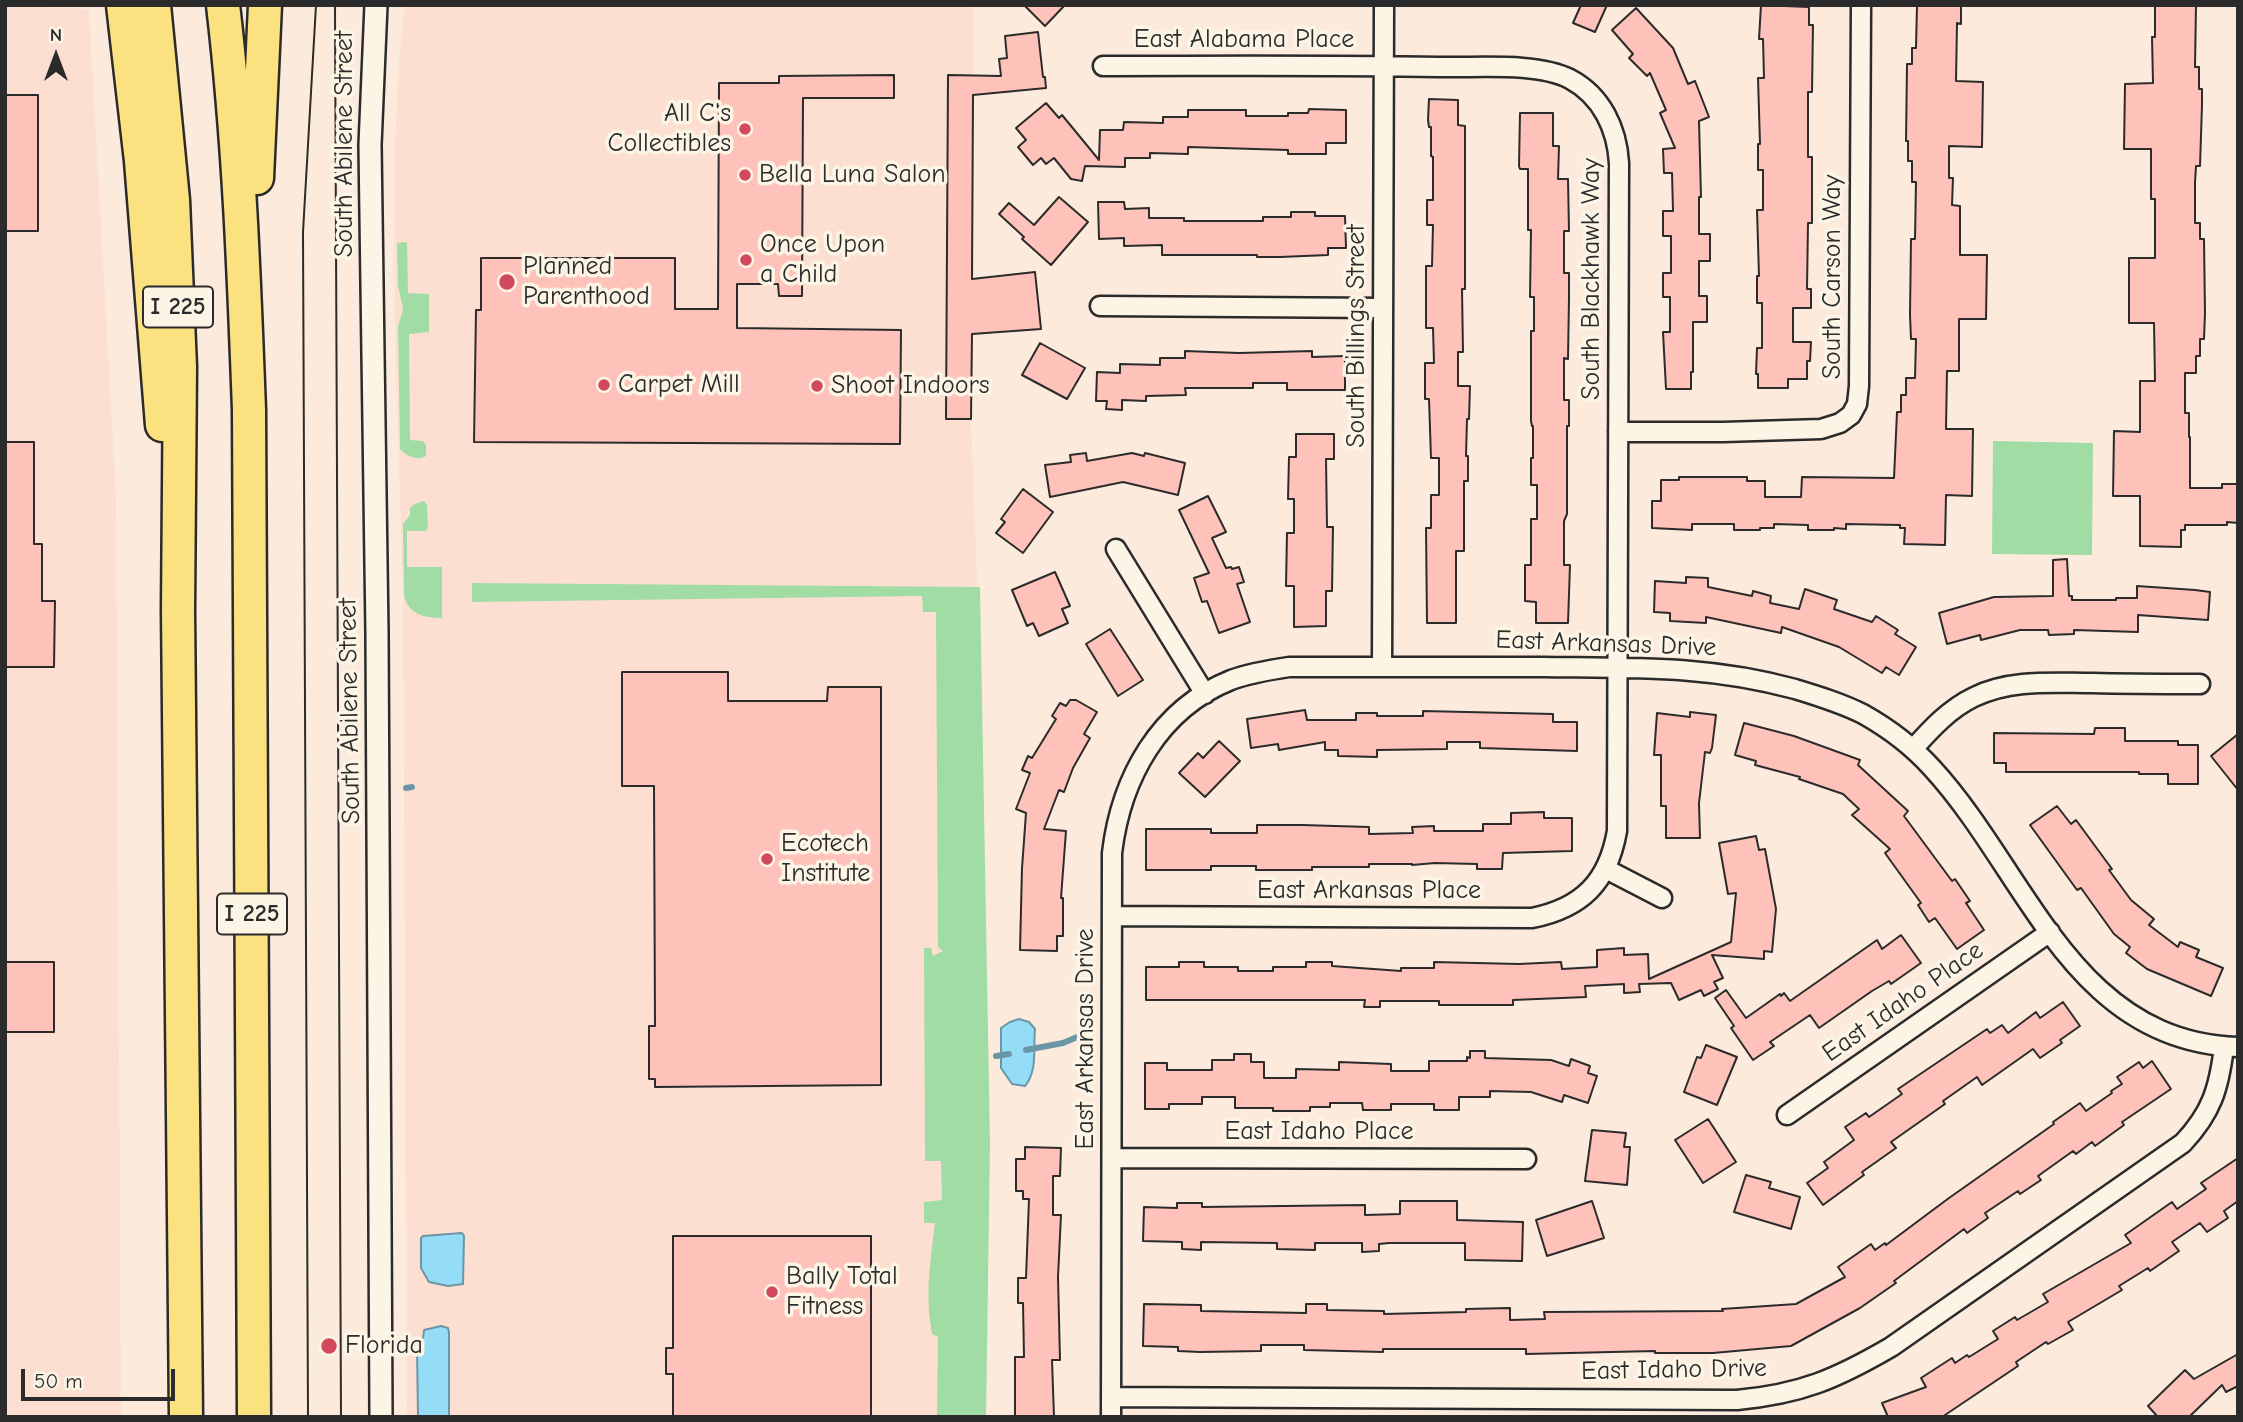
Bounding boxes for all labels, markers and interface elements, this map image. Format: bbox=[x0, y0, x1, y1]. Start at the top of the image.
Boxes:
north arrow bbox=[21, 21, 91, 91]
text: N bbox=[50, 24, 62, 46]
street label: East Alabama Place bbox=[1134, 24, 1354, 56]
street label: South Abilene Street bbox=[329, 31, 361, 257]
place label: All C's Collectibles bbox=[608, 98, 731, 160]
marker: All C's Collectibles bbox=[737, 121, 753, 137]
street label: South Blackhawk Way bbox=[1576, 158, 1608, 400]
place label: Bella Luna Salon bbox=[759, 159, 946, 191]
marker: Bella Luna Salon bbox=[737, 167, 753, 183]
street label: South Carson Way bbox=[1817, 175, 1849, 379]
street label: South Billings Street bbox=[1341, 224, 1373, 448]
place label: Once Upon a Child bbox=[760, 229, 885, 290]
place label: Planned Parenthood bbox=[523, 251, 650, 312]
marker: Once Upon a Child bbox=[738, 252, 754, 268]
marker: Planned Parenthood bbox=[497, 272, 517, 292]
road number: I 225 bbox=[143, 286, 213, 328]
place label: Carpet Mill bbox=[618, 369, 740, 401]
place label: Shoot Indoors bbox=[831, 370, 990, 402]
marker: Carpet Mill bbox=[596, 377, 612, 393]
marker: Shoot Indoors bbox=[809, 378, 825, 394]
street label: South Abilene Street bbox=[332, 598, 368, 824]
street label: East Arkansas Drive bbox=[1495, 625, 1717, 663]
place label: Ecotech Institute bbox=[781, 828, 870, 890]
marker: Ecotech Institute bbox=[759, 851, 775, 867]
street label: East Arkansas Place bbox=[1257, 875, 1481, 907]
road number: I 225 bbox=[217, 894, 287, 934]
street label: East Arkansas Drive bbox=[1070, 929, 1102, 1149]
street label: East Idaho Place bbox=[1817, 935, 1989, 1069]
street label: East Idaho Place bbox=[1224, 1116, 1414, 1148]
place label: Bally Total Fitness bbox=[786, 1261, 898, 1322]
marker: Bally Total Fitness bbox=[764, 1284, 780, 1300]
place label: Florida bbox=[345, 1330, 423, 1362]
marker: Florida bbox=[319, 1336, 339, 1356]
street label: East Idaho Drive bbox=[1581, 1353, 1767, 1387]
scale bar bbox=[24, 1356, 178, 1400]
text: 50 m bbox=[34, 1369, 83, 1393]

